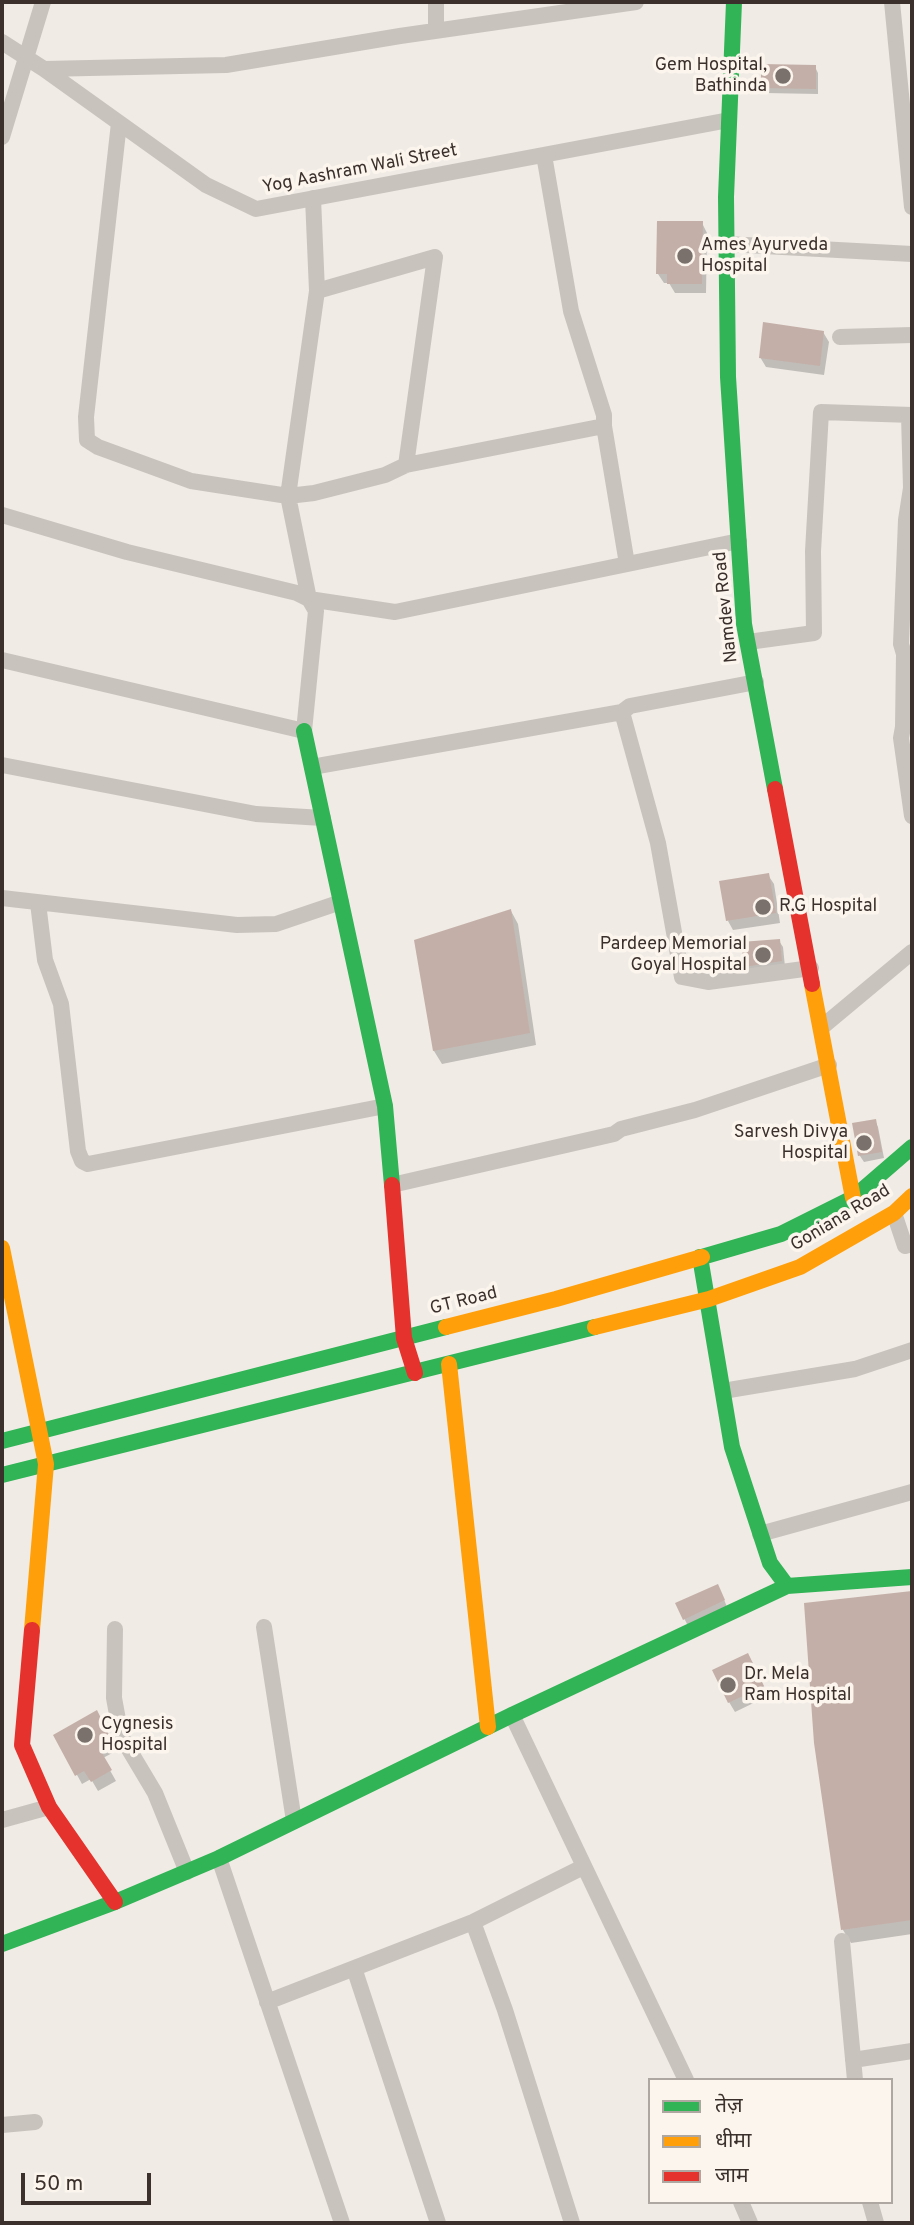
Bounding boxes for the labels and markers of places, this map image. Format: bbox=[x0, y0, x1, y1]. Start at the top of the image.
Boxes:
place label: Gem Hospital, Bathinda bbox=[655, 55, 767, 98]
marker: Gem Hospital, Bathinda bbox=[773, 66, 793, 86]
place label: Ames Ayurveda Hospital bbox=[701, 235, 828, 278]
marker: Ames Ayurveda Hospital bbox=[675, 246, 695, 266]
place label: R.G Hospital bbox=[779, 896, 877, 918]
marker: R.G Hospital bbox=[753, 897, 773, 917]
place label: Pardeep Memorial Goyal Hospital bbox=[600, 934, 747, 976]
marker: Pardeep Memorial Goyal Hospital bbox=[753, 945, 773, 965]
place label: Sarvesh Divya Hospital bbox=[734, 1122, 848, 1164]
marker: Sarvesh Divya Hospital bbox=[854, 1133, 874, 1153]
place label: Dr. Mela Ram Hospital bbox=[744, 1664, 851, 1706]
marker: Dr. Mela Ram Hospital bbox=[718, 1675, 738, 1695]
place label: Cygnesis Hospital bbox=[101, 1714, 174, 1756]
marker: Cygnesis Hospital bbox=[75, 1725, 95, 1745]

